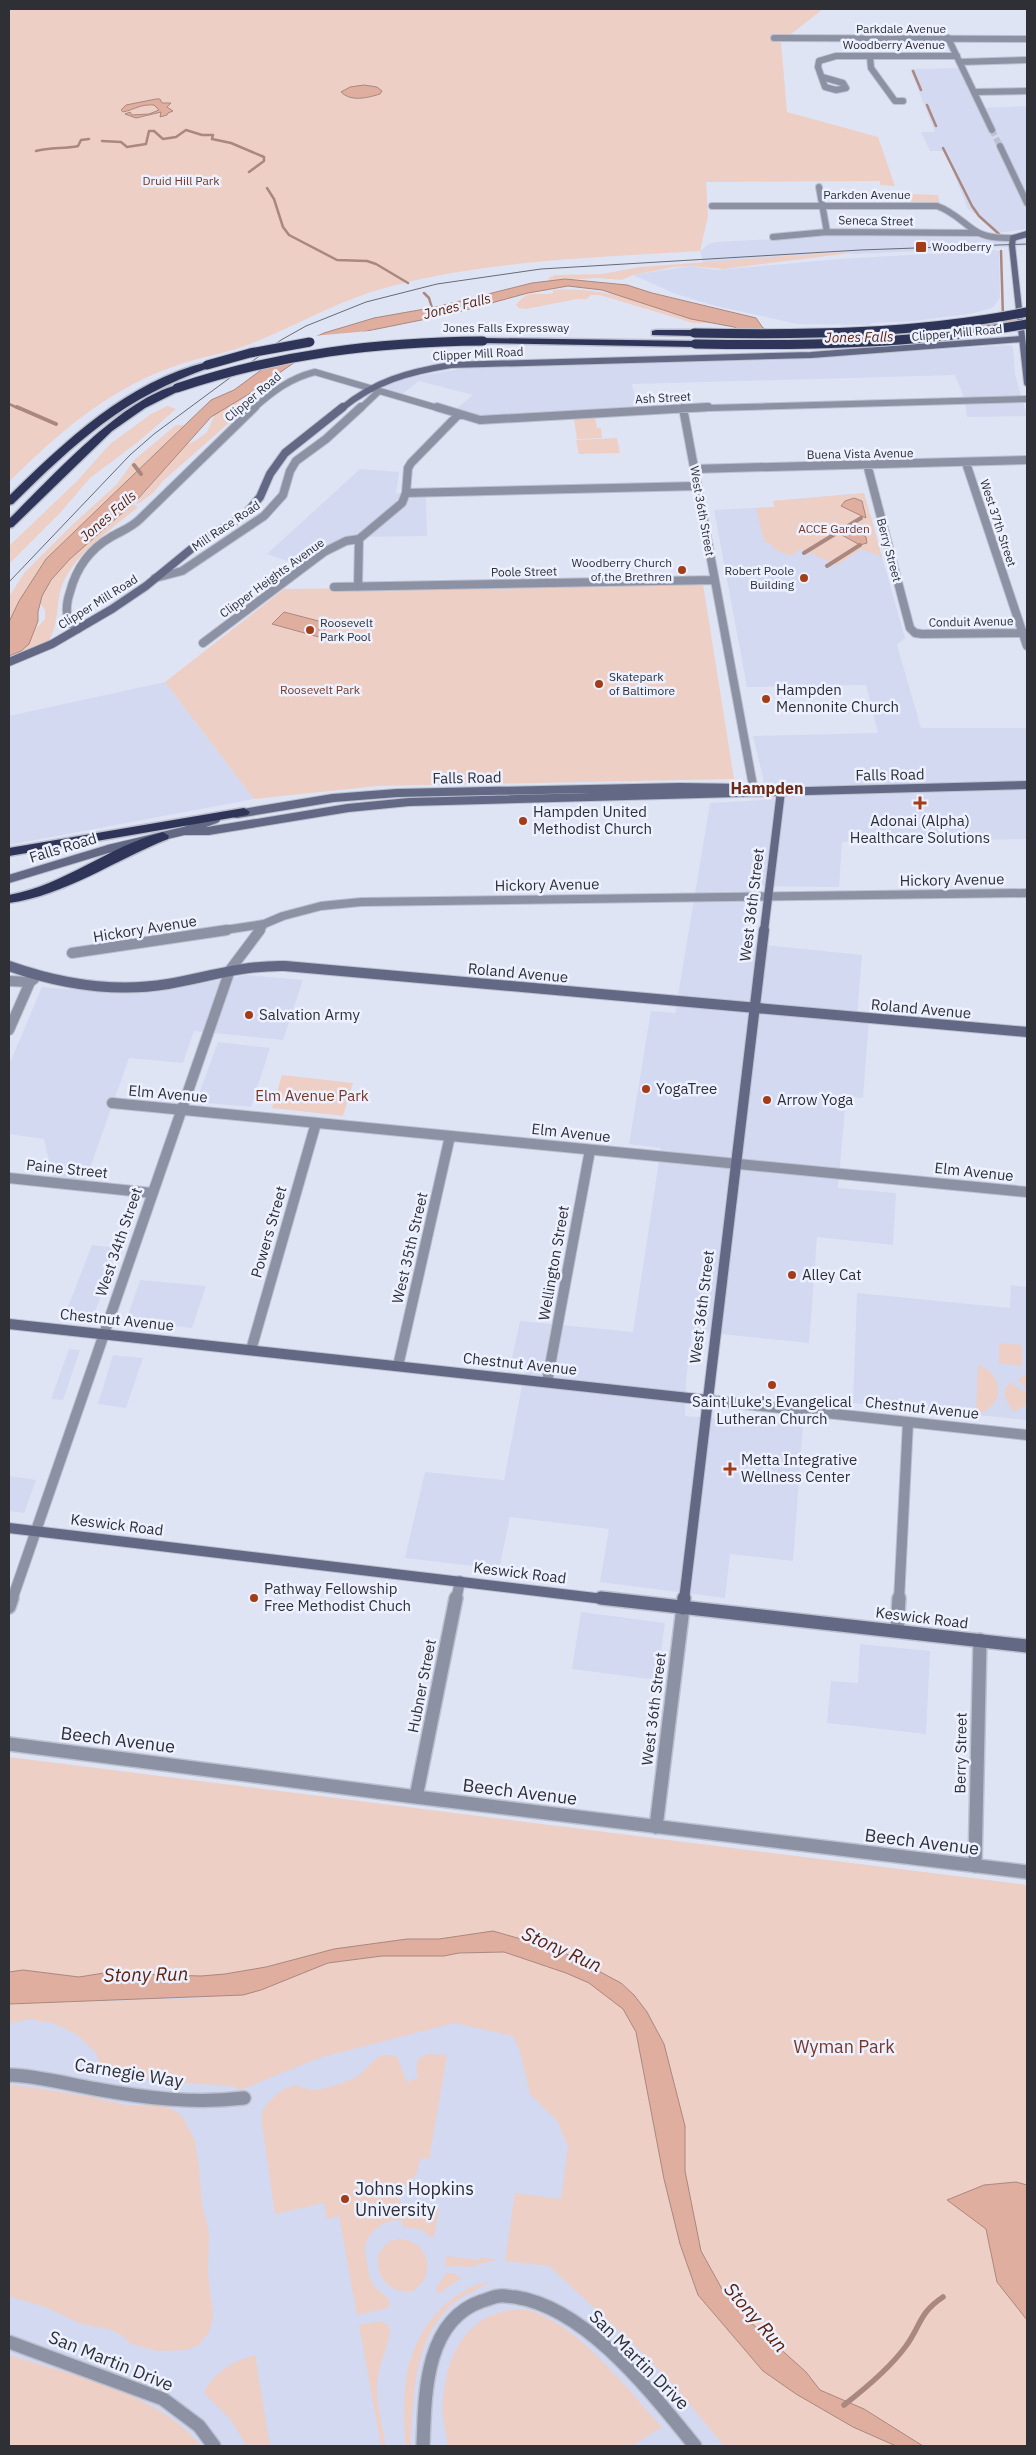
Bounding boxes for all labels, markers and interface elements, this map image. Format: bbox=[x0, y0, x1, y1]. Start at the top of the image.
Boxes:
street label: Parkdale Avenue bbox=[856, 21, 947, 36]
street label: Woodberry Avenue bbox=[843, 37, 946, 52]
park label: Druid Hill Park bbox=[142, 173, 220, 188]
street label: Parkden Avenue bbox=[823, 187, 911, 202]
street label: Seneca Street bbox=[838, 212, 914, 229]
place label: Woodberry bbox=[932, 239, 991, 254]
marker: Woodberry bbox=[914, 240, 928, 254]
water label: Jones Falls bbox=[421, 289, 493, 323]
street label: Jones Falls Expressway bbox=[443, 320, 569, 335]
street label: Clipper Mill Road bbox=[911, 321, 1003, 344]
water label: Jones Falls bbox=[824, 327, 894, 347]
street label: Clipper Mill Road bbox=[432, 344, 524, 363]
street label: Clipper Road bbox=[221, 369, 284, 425]
street label: Ash Street bbox=[635, 389, 691, 406]
street label: Buena Vista Avenue bbox=[806, 445, 914, 462]
street label: West 36th Street bbox=[687, 465, 718, 557]
street label: West 37th Street bbox=[977, 477, 1020, 568]
water label: Jones Falls bbox=[76, 486, 140, 545]
street label: Mill Race Road bbox=[189, 497, 263, 554]
street label: Berry Street bbox=[874, 516, 905, 583]
park label: ACCE Garden bbox=[798, 521, 870, 536]
street label: Clipper Heights Avenue bbox=[216, 534, 327, 621]
place label: Woodberry Church of the Brethren bbox=[572, 555, 672, 584]
street label: Poole Street bbox=[491, 563, 557, 580]
place label: Robert Poole Building bbox=[724, 563, 795, 592]
marker: Woodberry Church of the Brethren bbox=[676, 564, 688, 576]
street label: Clipper Mill Road bbox=[55, 571, 140, 632]
marker: Robert Poole Building bbox=[798, 572, 810, 584]
street label: Conduit Avenue bbox=[928, 613, 1014, 630]
place label: Roosevelt Park Pool bbox=[320, 615, 373, 644]
marker: Roosevelt Park Pool bbox=[304, 624, 316, 636]
place label: Skatepark of Baltimore bbox=[609, 669, 676, 698]
marker: Skatepark of Baltimore bbox=[593, 678, 605, 690]
place label: Hampden Mennonite Church bbox=[776, 680, 899, 716]
park label: Roosevelt Park bbox=[280, 682, 361, 697]
marker: Hampden Mennonite Church bbox=[760, 693, 772, 705]
street label: Falls Road bbox=[855, 764, 925, 785]
street label: Falls Road bbox=[432, 767, 502, 788]
district label: Hampden bbox=[731, 778, 803, 798]
marker: Adonai (Alpha) Healthcare Solutions bbox=[913, 796, 927, 810]
place label: Hampden United Methodist Church bbox=[533, 802, 652, 838]
place label: Adonai (Alpha) Healthcare Solutions bbox=[850, 811, 990, 847]
marker: Hampden United Methodist Church bbox=[517, 815, 529, 827]
street label: Falls Road bbox=[27, 828, 99, 867]
street label: West 36th Street bbox=[735, 847, 768, 963]
street label: Hickory Avenue bbox=[899, 869, 1005, 890]
street label: Hickory Avenue bbox=[494, 874, 600, 895]
street label: Hickory Avenue bbox=[92, 911, 198, 946]
street label: Roland Avenue bbox=[467, 959, 569, 986]
street label: Roland Avenue bbox=[870, 995, 972, 1022]
place label: Salvation Army bbox=[259, 1005, 360, 1024]
marker: Salvation Army bbox=[243, 1009, 255, 1021]
place label: YogaTree bbox=[656, 1079, 717, 1098]
street label: Elm Avenue bbox=[128, 1081, 208, 1106]
marker: YogaTree bbox=[640, 1083, 652, 1095]
park label: Elm Avenue Park bbox=[255, 1086, 369, 1105]
place label: Arrow Yoga bbox=[777, 1090, 853, 1109]
marker: Arrow Yoga bbox=[761, 1094, 773, 1106]
street label: Elm Avenue bbox=[531, 1119, 612, 1146]
street label: Paine Street bbox=[25, 1155, 109, 1182]
street label: Elm Avenue bbox=[934, 1158, 1015, 1185]
street label: Powers Street bbox=[246, 1184, 291, 1280]
street label: West 34th Street bbox=[91, 1185, 146, 1299]
street label: West 35th Street bbox=[387, 1190, 432, 1305]
street label: Wellington Street bbox=[534, 1204, 573, 1322]
street label: West 36th Street bbox=[685, 1249, 718, 1365]
place label: Alley Cat bbox=[802, 1265, 861, 1284]
marker: Alley Cat bbox=[786, 1269, 798, 1281]
street label: Chestnut Avenue bbox=[59, 1304, 175, 1335]
street label: Chestnut Avenue bbox=[462, 1348, 578, 1379]
marker: Saint Luke's Evangelical Lutheran Church bbox=[766, 1379, 778, 1391]
place label: Saint Luke's Evangelical Lutheran Church bbox=[692, 1392, 852, 1428]
street label: Chestnut Avenue bbox=[864, 1392, 980, 1423]
place label: Metta Integrative Wellness Center bbox=[741, 1450, 857, 1486]
marker: Metta Integrative Wellness Center bbox=[723, 1462, 737, 1476]
street label: Keswick Road bbox=[70, 1509, 165, 1540]
street label: Keswick Road bbox=[473, 1557, 568, 1588]
place label: Pathway Fellowship Free Methodist Chuch bbox=[264, 1579, 411, 1615]
marker: Pathway Fellowship Free Methodist Chuch bbox=[248, 1592, 260, 1604]
street label: Keswick Road bbox=[875, 1602, 970, 1633]
street label: Hubner Street bbox=[403, 1638, 440, 1734]
street label: West 36th Street bbox=[637, 1651, 670, 1767]
street label: Berry Street bbox=[950, 1712, 971, 1794]
street label: Beech Avenue bbox=[60, 1721, 177, 1758]
street label: Beech Avenue bbox=[462, 1773, 579, 1810]
street label: Beech Avenue bbox=[864, 1823, 981, 1860]
water label: Stony Run bbox=[518, 1921, 606, 1977]
water label: Stony Run bbox=[104, 1961, 188, 1987]
park label: Wyman Park bbox=[793, 2035, 895, 2058]
street label: Carnegie Way bbox=[73, 2053, 185, 2092]
place label: Johns Hopkins University bbox=[355, 2177, 474, 2221]
marker: Johns Hopkins University bbox=[339, 2193, 351, 2205]
water label: Stony Run bbox=[719, 2277, 793, 2357]
street label: San Martin Drive bbox=[584, 2305, 694, 2415]
street label: San Martin Drive bbox=[45, 2325, 177, 2396]

